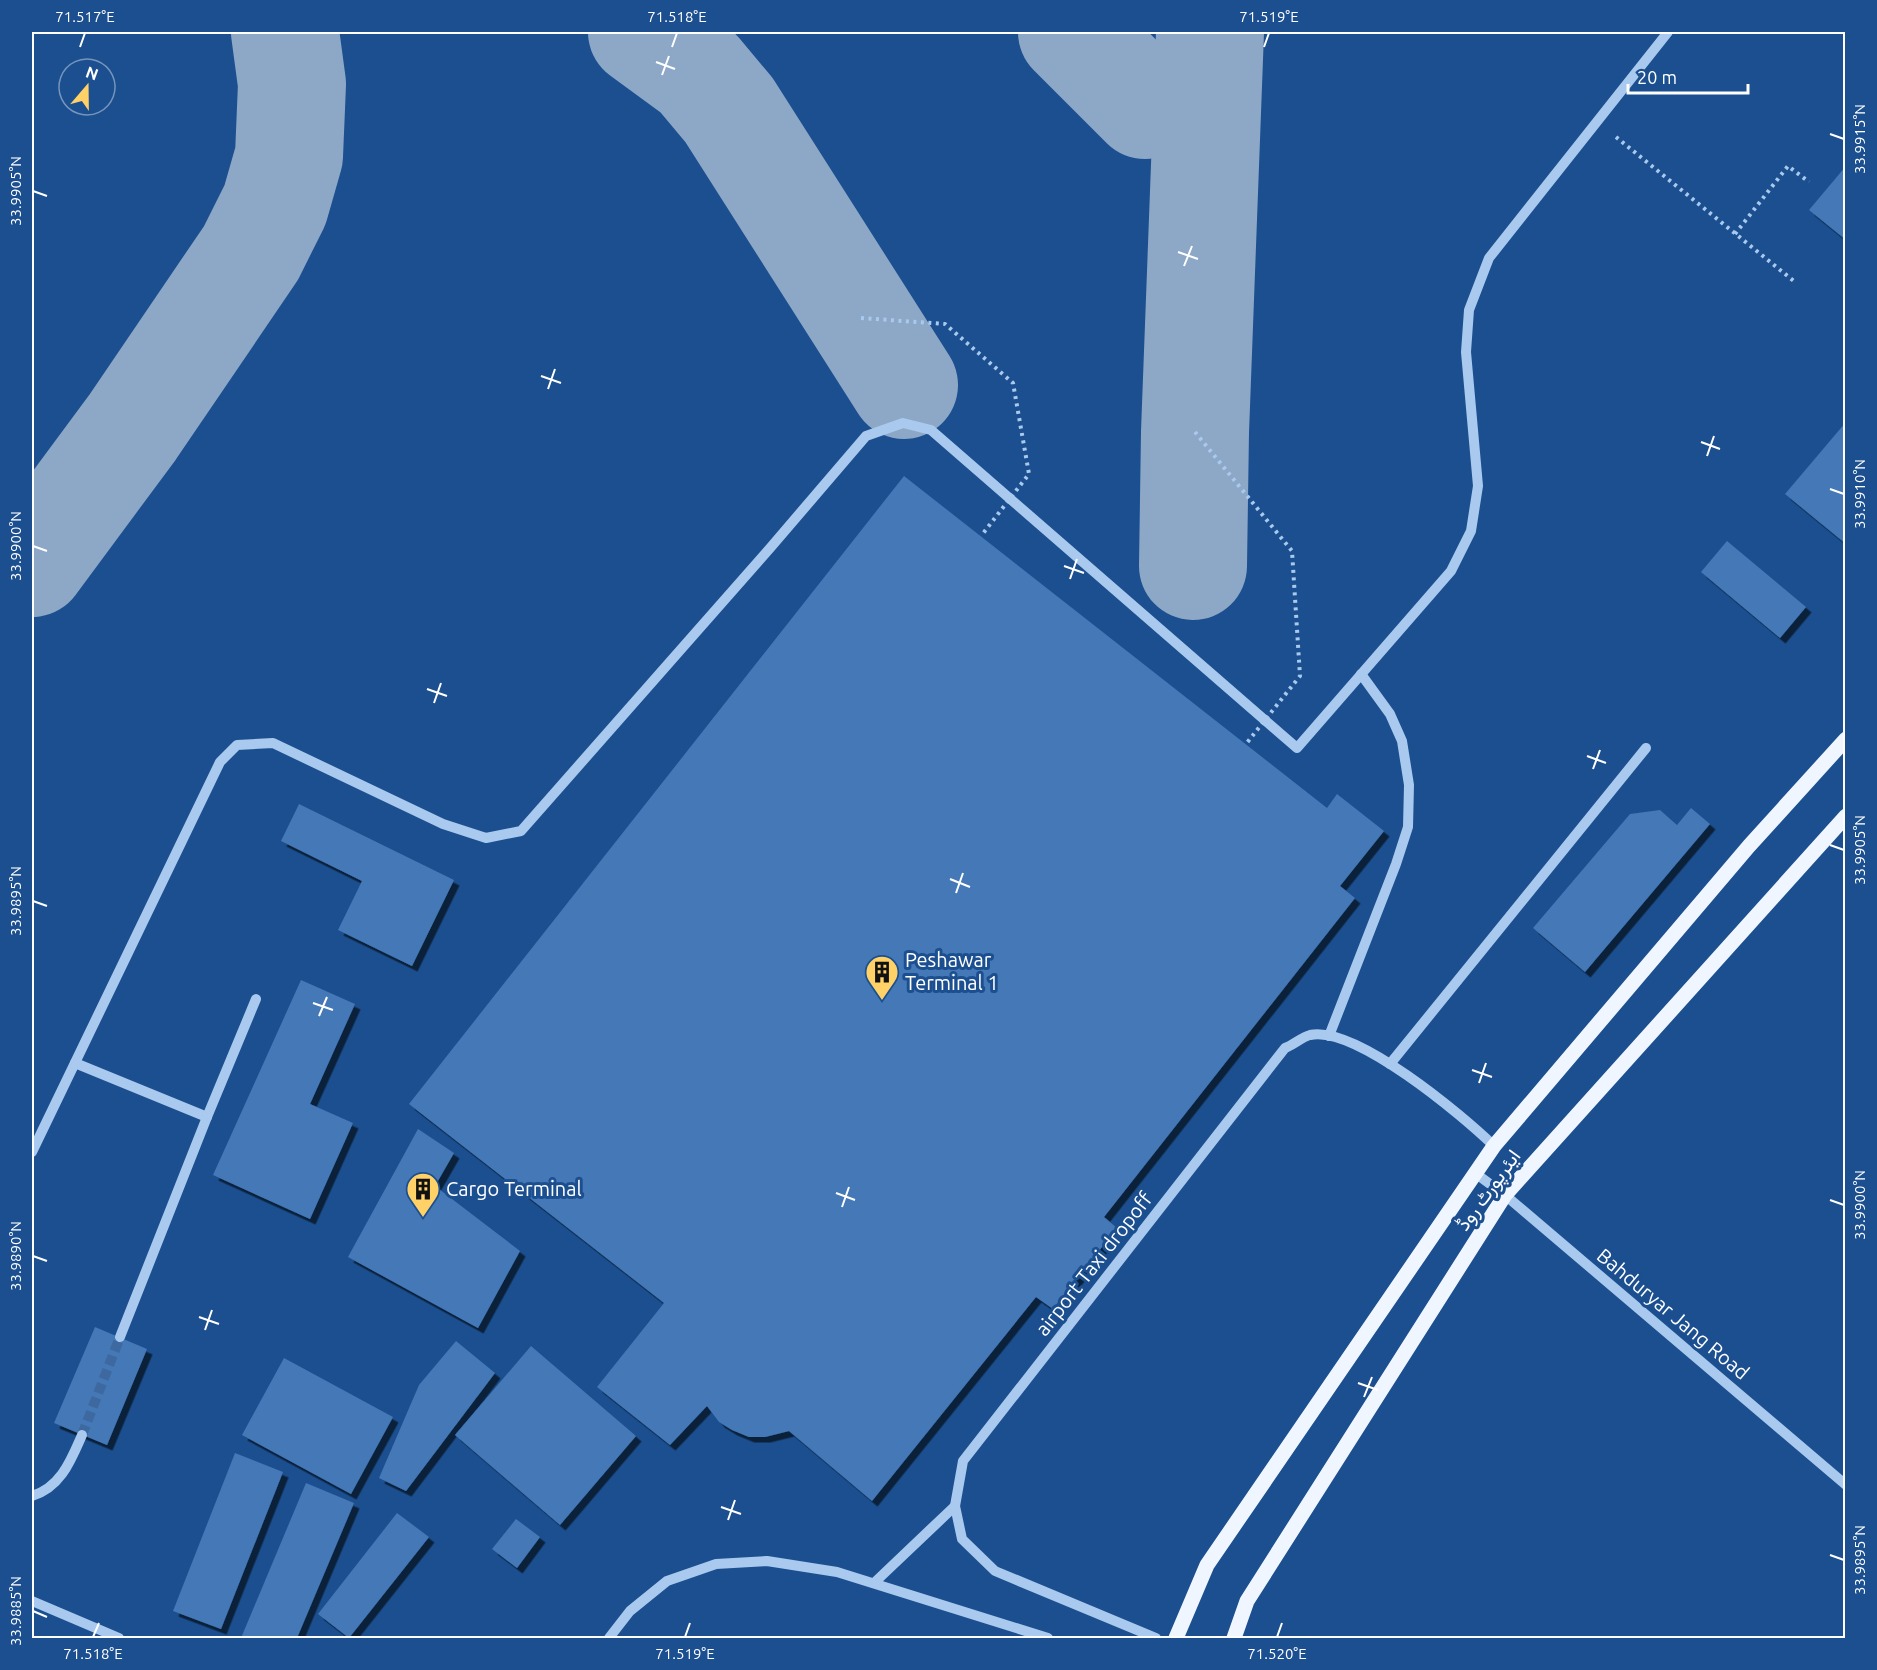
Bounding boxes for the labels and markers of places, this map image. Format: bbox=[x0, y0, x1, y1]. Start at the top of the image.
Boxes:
place label: Peshawar Terminal 1 bbox=[905, 948, 999, 994]
building icon: Peshawar Terminal 1 bbox=[864, 954, 900, 1001]
building icon: Cargo Terminal bbox=[405, 1171, 441, 1218]
place label: Cargo Terminal bbox=[446, 1177, 582, 1200]

